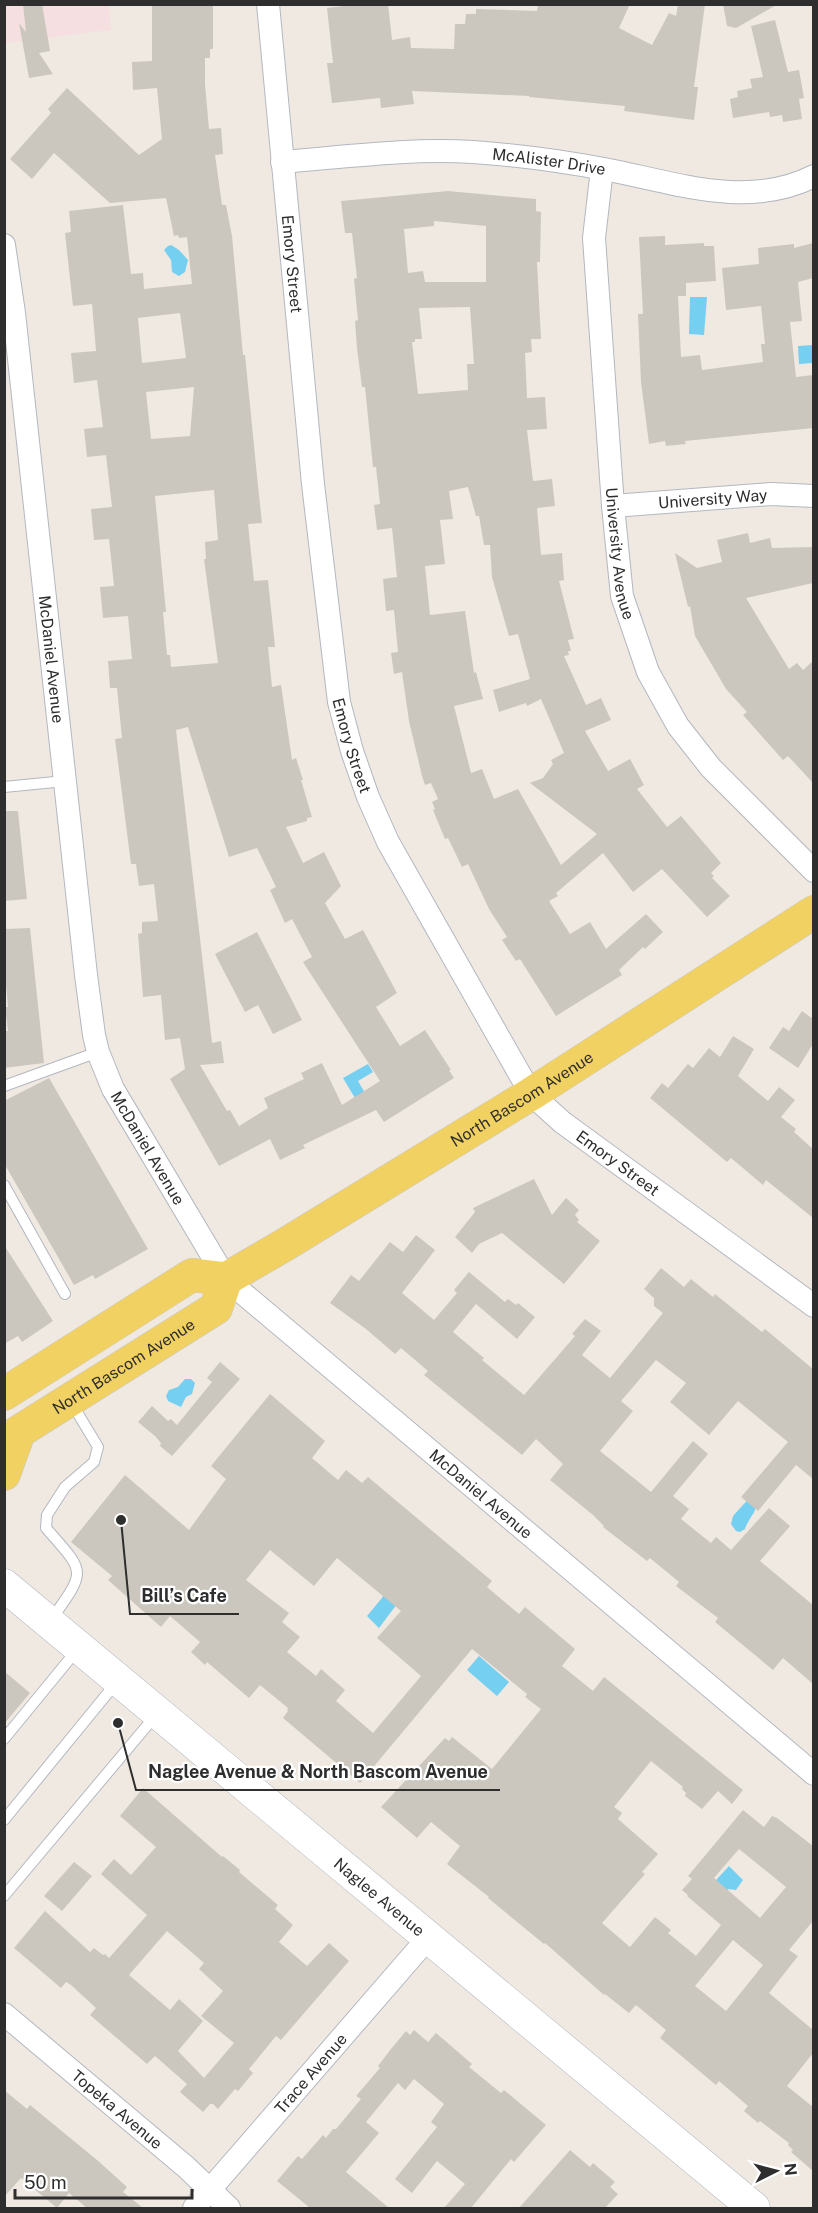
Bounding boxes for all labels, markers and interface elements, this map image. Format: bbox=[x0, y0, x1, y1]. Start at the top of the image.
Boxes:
street label: McAlister Drive bbox=[491, 145, 607, 179]
street label: Emory Street bbox=[278, 214, 306, 314]
street label: University Way bbox=[657, 485, 769, 513]
street label: University Avenue bbox=[602, 487, 638, 622]
street label: McDaniel Avenue bbox=[35, 594, 68, 724]
street label: Emory Street bbox=[328, 696, 375, 796]
street label: North Bascom Avenue bbox=[447, 1048, 597, 1151]
street label: McDaniel Avenue bbox=[107, 1088, 189, 1208]
street label: Emory Street bbox=[572, 1127, 663, 1200]
street label: North Bascom Avenue bbox=[49, 1315, 198, 1418]
street label: McDaniel Avenue bbox=[425, 1445, 536, 1543]
callout: Bill’s Cafe bbox=[130, 1578, 239, 1614]
text: Bill’s Cafe bbox=[141, 1585, 227, 1606]
callout: Naglee Avenue & North Bascom Avenue bbox=[136, 1754, 500, 1790]
text: Naglee Avenue & North Bascom Avenue bbox=[148, 1761, 488, 1782]
street label: Naglee Avenue bbox=[330, 1854, 428, 1940]
street label: Trace Avenue bbox=[271, 2030, 351, 2118]
street label: Topeka Avenue bbox=[68, 2066, 166, 2153]
north arrow bbox=[746, 2141, 806, 2201]
scale bar bbox=[15, 2162, 192, 2200]
text: N bbox=[780, 2162, 801, 2177]
text: 50 m bbox=[24, 2172, 67, 2193]

